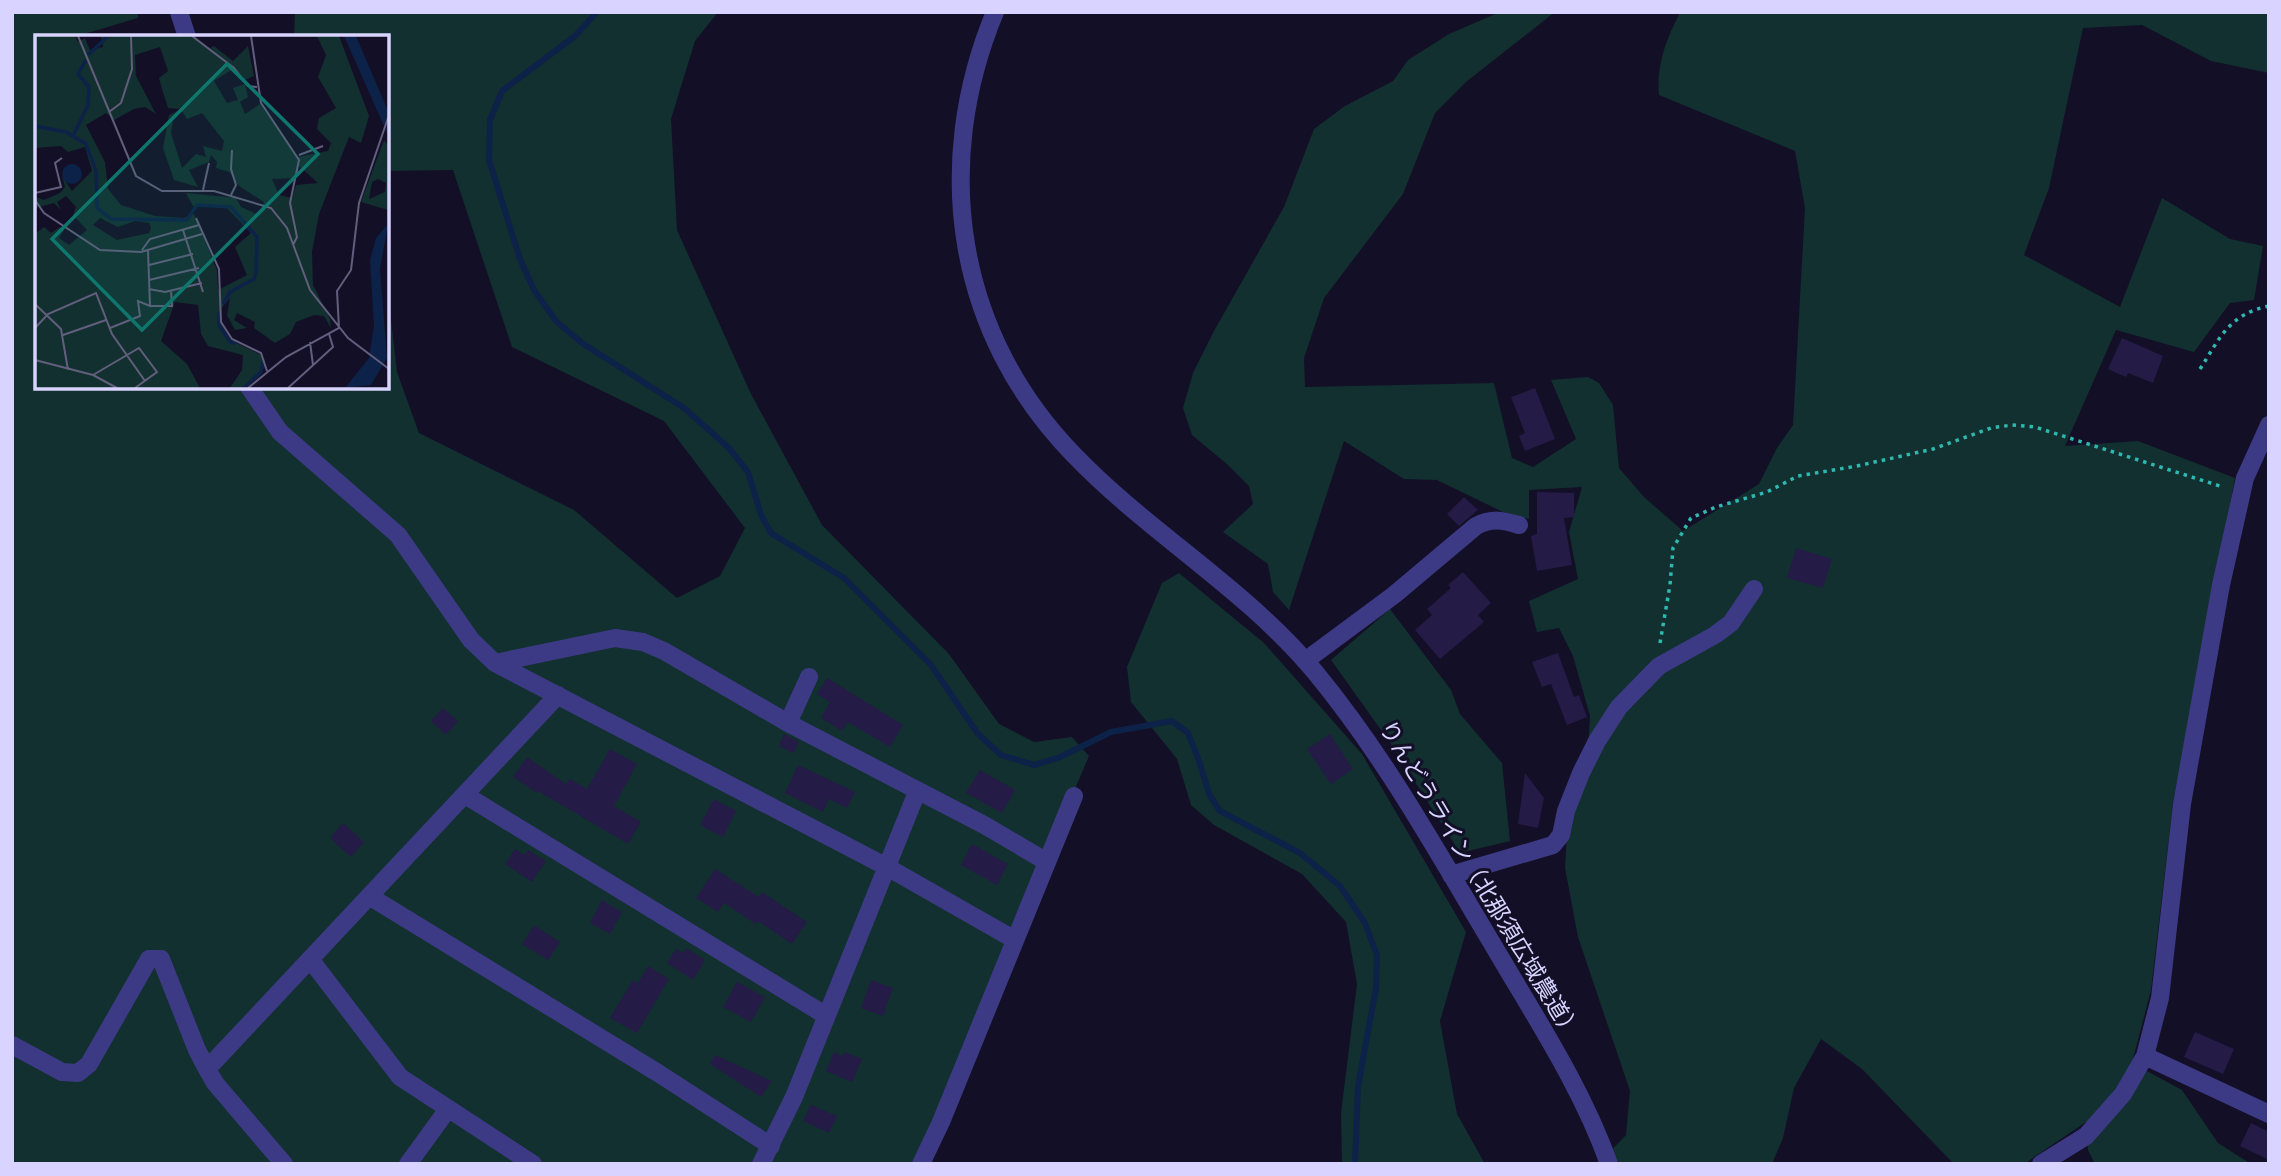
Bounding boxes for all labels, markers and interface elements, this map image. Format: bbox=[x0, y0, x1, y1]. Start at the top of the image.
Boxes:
inset map bbox=[35, 35, 388, 388]
street label: りんどうライン（北那須広域農道） bbox=[1373, 715, 1587, 1045]

